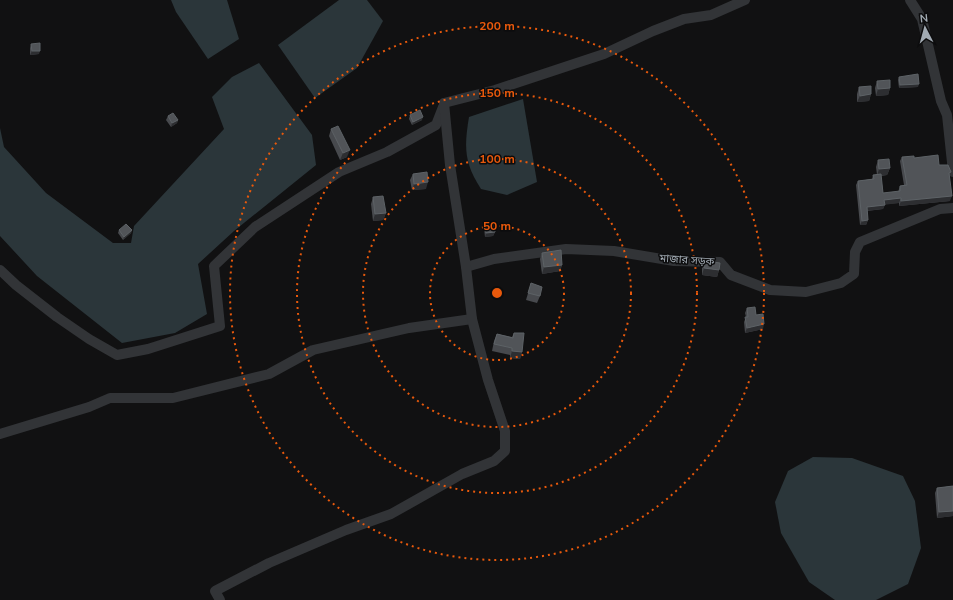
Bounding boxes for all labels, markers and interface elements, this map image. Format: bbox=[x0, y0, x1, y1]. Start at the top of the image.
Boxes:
north arrow bbox=[905, 8, 945, 48]
text: N bbox=[919, 11, 929, 26]
text: 200 m bbox=[479, 18, 515, 34]
text: 150 m bbox=[479, 85, 515, 101]
text: 100 m bbox=[479, 151, 515, 167]
text: 50 m bbox=[483, 218, 511, 234]
street label: মাজার সড়ক bbox=[658, 251, 715, 269]
centre of rings bbox=[490, 286, 504, 300]

